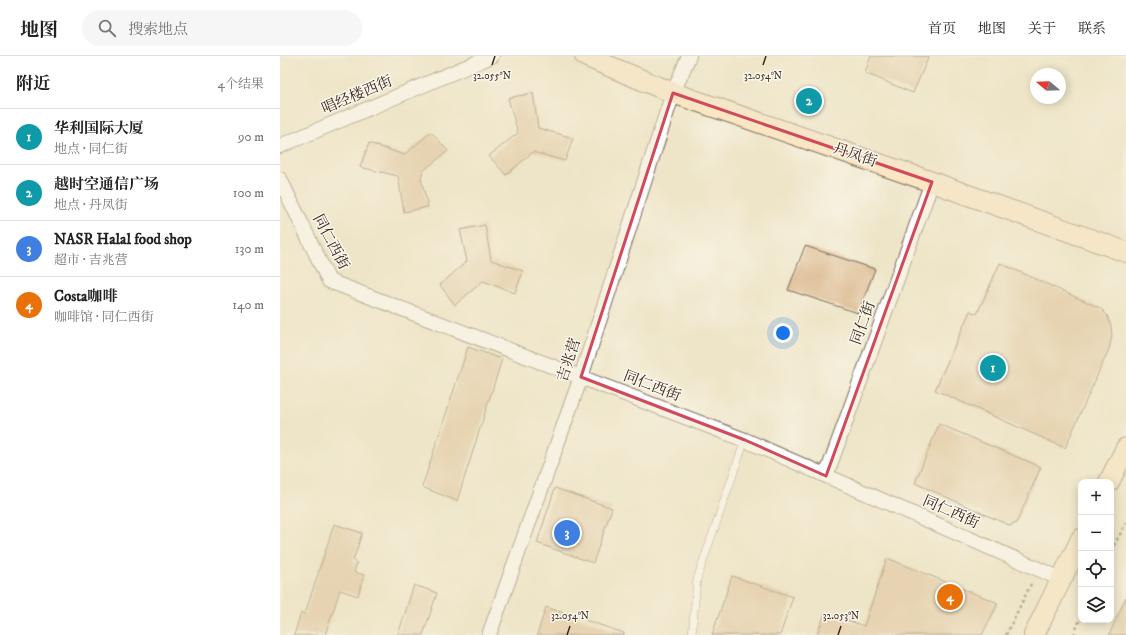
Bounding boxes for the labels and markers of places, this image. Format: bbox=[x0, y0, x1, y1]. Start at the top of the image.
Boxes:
pin: 2 bbox=[796, 86, 822, 116]
pin: 1 bbox=[980, 353, 1006, 383]
pin: 3 bbox=[554, 518, 580, 548]
pin: 4 bbox=[937, 582, 963, 612]

